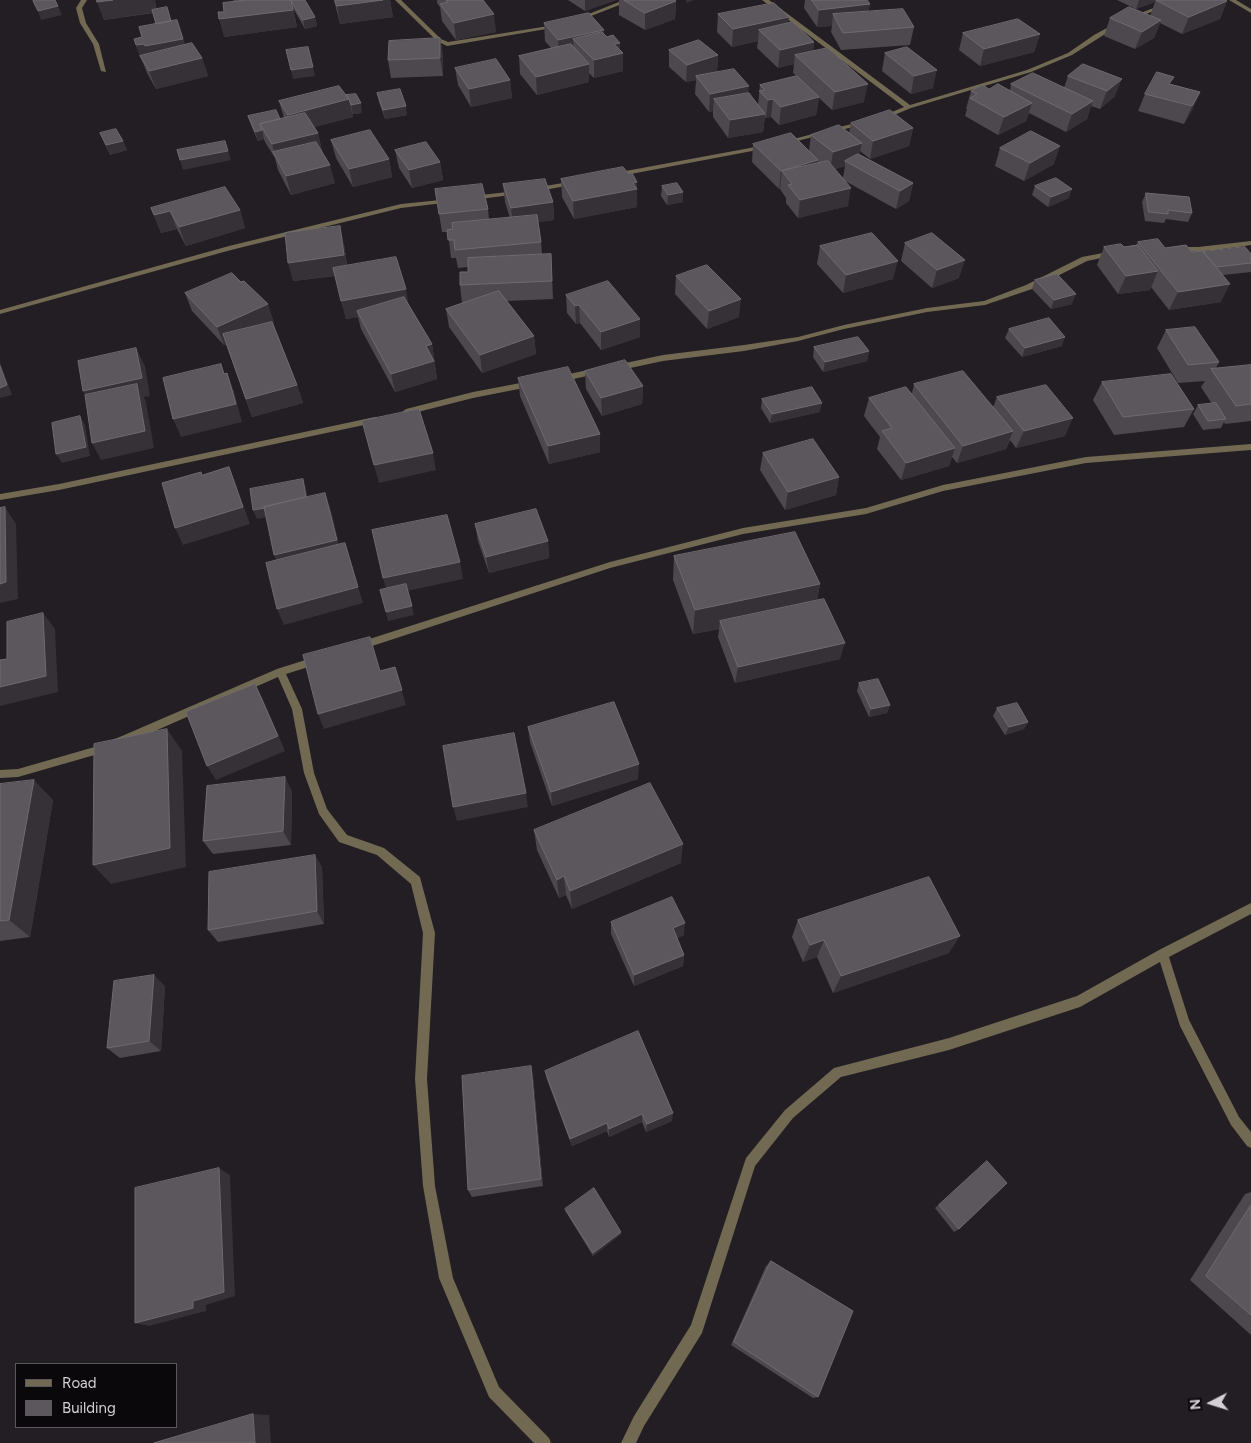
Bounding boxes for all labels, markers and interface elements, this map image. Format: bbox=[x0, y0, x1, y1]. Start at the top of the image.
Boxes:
legend bbox=[15, 1363, 178, 1428]
text: Road bbox=[62, 1374, 97, 1392]
north arrow bbox=[1186, 1378, 1236, 1428]
text: N bbox=[1187, 1398, 1204, 1410]
text: Building bbox=[62, 1399, 116, 1417]

